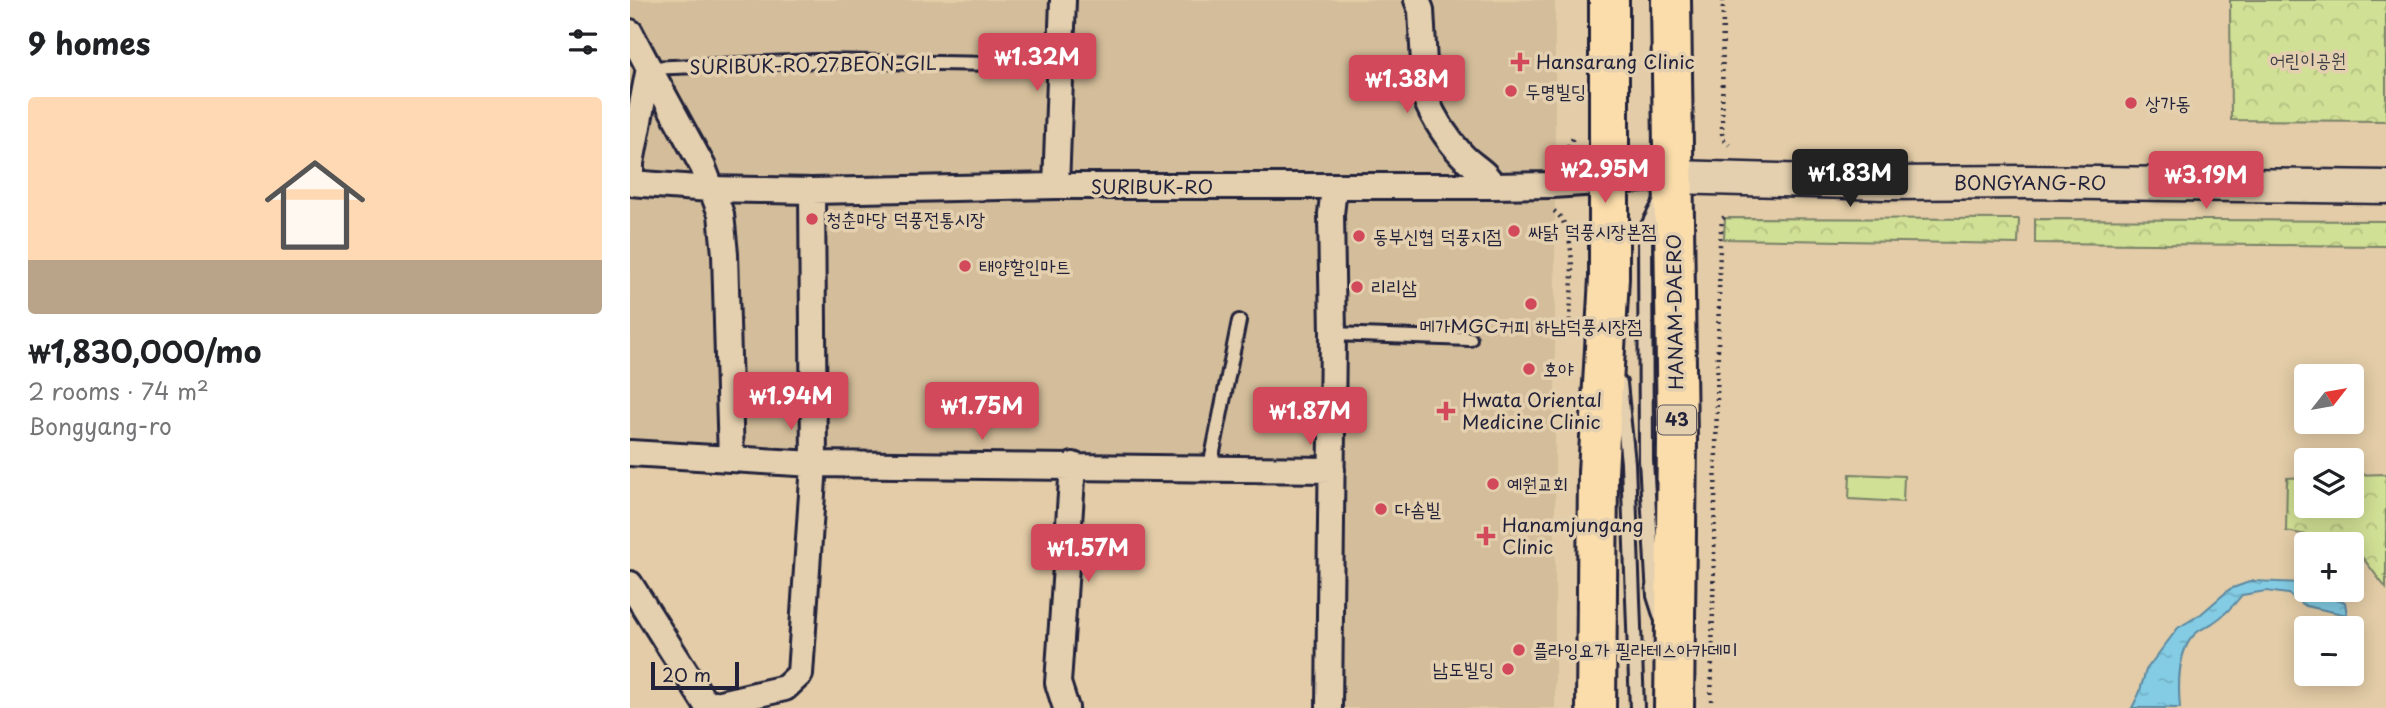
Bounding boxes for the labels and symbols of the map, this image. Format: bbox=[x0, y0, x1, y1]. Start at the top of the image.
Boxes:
pin: ₩1.32M bbox=[980, 34, 1094, 93]
park label: 어린이공원 bbox=[2270, 45, 2346, 73]
place label: Hansarang Clinic bbox=[1536, 47, 1695, 75]
street label: SURIBUK-RO 27BEON-GIL bbox=[689, 48, 937, 80]
marker: Hansarang Clinic bbox=[1510, 52, 1530, 72]
pin: ₩1.38M bbox=[1350, 55, 1464, 115]
place label: 두명빌딩 bbox=[1525, 76, 1586, 104]
marker: 두명빌딩 bbox=[1503, 83, 1519, 99]
place label: 상가동 bbox=[2145, 88, 2191, 116]
marker: 상가동 bbox=[2123, 95, 2139, 111]
pin: ₩2.95M bbox=[1548, 146, 1662, 205]
pin: ₩1.83M bbox=[1793, 150, 1907, 209]
pin: ₩3.19M bbox=[2149, 152, 2263, 211]
street label: BONGYANG-RO bbox=[1954, 168, 2106, 196]
street label: SURIBUK-RO bbox=[1091, 172, 1213, 200]
place label: 청춘마당 덕풍전통시장 bbox=[826, 204, 985, 232]
marker: 청춘마당 덕풍전통시장 bbox=[804, 211, 820, 227]
place label: 싸닭 덕풍시장본점 bbox=[1528, 216, 1657, 244]
place label: 동부신협 덕풍지점 bbox=[1373, 221, 1502, 249]
marker: 싸닭 덕풍시장본점 bbox=[1506, 223, 1522, 239]
marker: 동부신협 덕풍지점 bbox=[1351, 228, 1367, 244]
street label: HANAM-DAERO bbox=[1659, 234, 1689, 390]
place label: 태양할인마트 bbox=[979, 251, 1071, 279]
marker: 태양할인마트 bbox=[957, 258, 973, 274]
place label: 리리삼 bbox=[1371, 272, 1417, 300]
marker: 리리삼 bbox=[1349, 279, 1365, 295]
marker: 메가MGC커피 하남덕풍시장점 bbox=[1523, 296, 1539, 312]
place label: 메가MGC커피 하남덕풍시장점 bbox=[1420, 311, 1642, 339]
place label: 호야 bbox=[1543, 354, 1574, 382]
marker: 호야 bbox=[1521, 361, 1537, 377]
north arrow bbox=[2294, 364, 2364, 434]
pin: ₩1.94M bbox=[734, 372, 848, 432]
pin: ₩1.75M bbox=[925, 382, 1039, 442]
place label: Hwata Oriental Medicine Clinic bbox=[1462, 385, 1602, 435]
pin: ₩1.87M bbox=[1253, 388, 1367, 447]
marker: Hwata Oriental Medicine Clinic bbox=[1436, 401, 1456, 421]
road number: 43 bbox=[1658, 406, 1696, 434]
place label: 예원교회 bbox=[1507, 469, 1568, 497]
marker: 예원교회 bbox=[1485, 476, 1501, 492]
place label: 다솜빌 bbox=[1395, 494, 1442, 522]
marker: 다솜빌 bbox=[1373, 501, 1389, 517]
place label: Hanamjungang Clinic bbox=[1502, 510, 1644, 560]
pin: ₩1.57M bbox=[1031, 524, 1145, 584]
marker: Hanamjungang Clinic bbox=[1476, 526, 1496, 546]
place label: 플라잉요가 필라테스아카데미 bbox=[1533, 635, 1738, 663]
marker: 플라잉요가 필라테스아카데미 bbox=[1511, 642, 1527, 658]
place label: 남도빌딩 bbox=[1433, 654, 1494, 682]
scale bar bbox=[651, 659, 738, 691]
marker: 남도빌딩 bbox=[1500, 661, 1516, 677]

